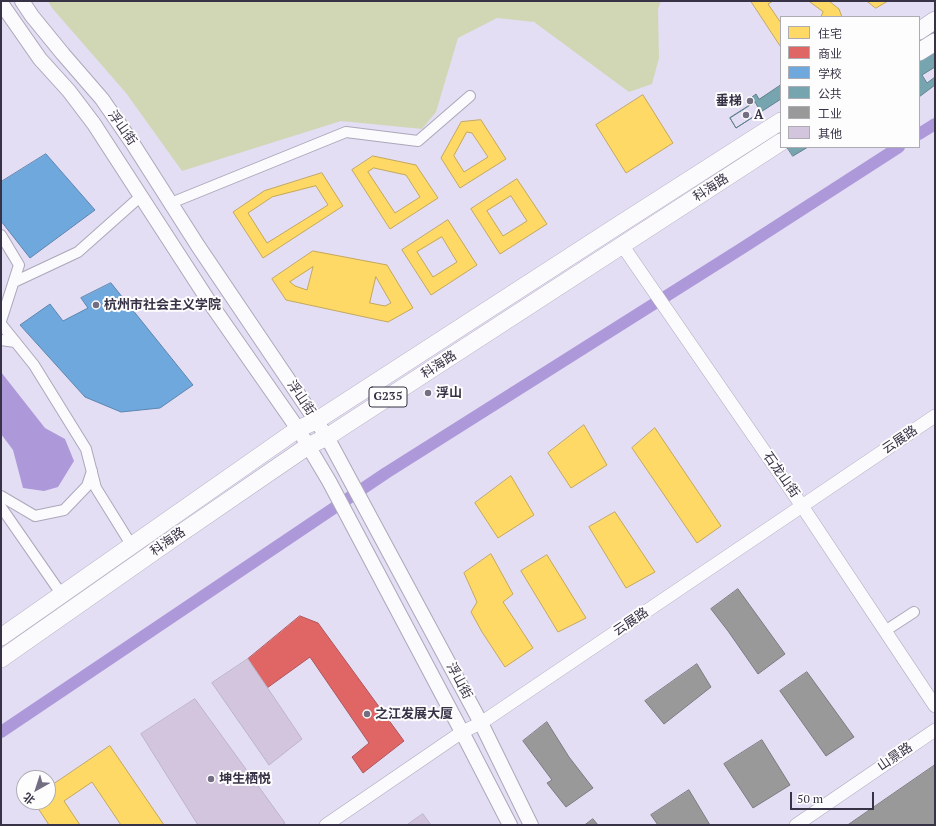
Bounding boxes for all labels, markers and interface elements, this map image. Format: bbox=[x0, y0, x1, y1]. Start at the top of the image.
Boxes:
legend bbox=[780, 16, 920, 148]
text: 住宅 bbox=[818, 26, 842, 41]
text: 商业 bbox=[818, 46, 842, 61]
text: 学校 bbox=[818, 66, 842, 81]
text: 公共 bbox=[818, 86, 842, 101]
place label: 垂梯 bbox=[716, 93, 742, 109]
marker: 垂梯 bbox=[745, 96, 755, 106]
text: 工业 bbox=[818, 106, 842, 121]
place label: A bbox=[754, 107, 763, 123]
street label: 浮山街 bbox=[104, 108, 140, 148]
marker: A bbox=[741, 110, 751, 120]
text: 其他 bbox=[818, 126, 842, 141]
street label: 科海路 bbox=[690, 171, 732, 205]
place label: 杭州市社会主义学院 bbox=[104, 297, 221, 313]
marker: 杭州市社会主义学院 bbox=[91, 300, 101, 310]
street label: 科海路 bbox=[418, 348, 460, 382]
street label: 浮山街 bbox=[284, 377, 318, 419]
place label: 浮山 bbox=[436, 385, 462, 401]
road number: G235 bbox=[369, 387, 407, 407]
marker: 浮山 bbox=[423, 388, 433, 398]
street label: 云展路 bbox=[879, 423, 921, 457]
street label: 石龙山街 bbox=[760, 449, 802, 501]
street label: 科海路 bbox=[148, 524, 188, 560]
street label: 云展路 bbox=[610, 605, 652, 639]
street label: 浮山街 bbox=[443, 660, 475, 702]
place label: 之江发展大厦 bbox=[375, 706, 453, 722]
marker: 之江发展大厦 bbox=[362, 709, 372, 719]
street label: 山景路 bbox=[874, 740, 916, 774]
north arrow bbox=[16, 770, 56, 810]
place label: 坤生栖悦 bbox=[219, 771, 271, 787]
marker: 坤生栖悦 bbox=[206, 774, 216, 784]
scale bar bbox=[792, 784, 876, 810]
text: 北 bbox=[20, 790, 38, 807]
text: 50 m bbox=[797, 791, 823, 806]

